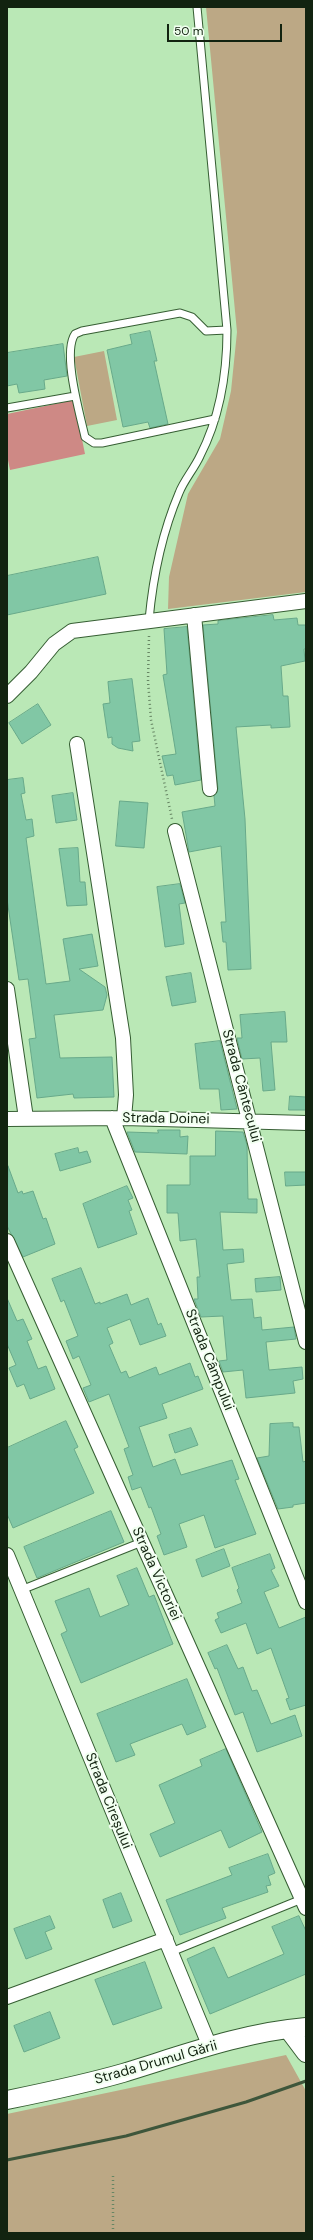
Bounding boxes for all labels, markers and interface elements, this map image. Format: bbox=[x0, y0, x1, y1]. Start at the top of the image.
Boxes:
scale bar bbox=[169, 16, 284, 42]
text: 50 m bbox=[174, 23, 203, 39]
street label: Strada Cântecului bbox=[218, 1028, 264, 1144]
street label: Strada Doinei bbox=[122, 1110, 210, 1128]
street label: Strada Câmpului bbox=[181, 1307, 237, 1413]
street label: Strada Victoriei bbox=[128, 1525, 184, 1623]
street label: Strada Cireșului bbox=[81, 1750, 135, 1852]
street label: Strada Drumul Gării bbox=[93, 2037, 219, 2089]

